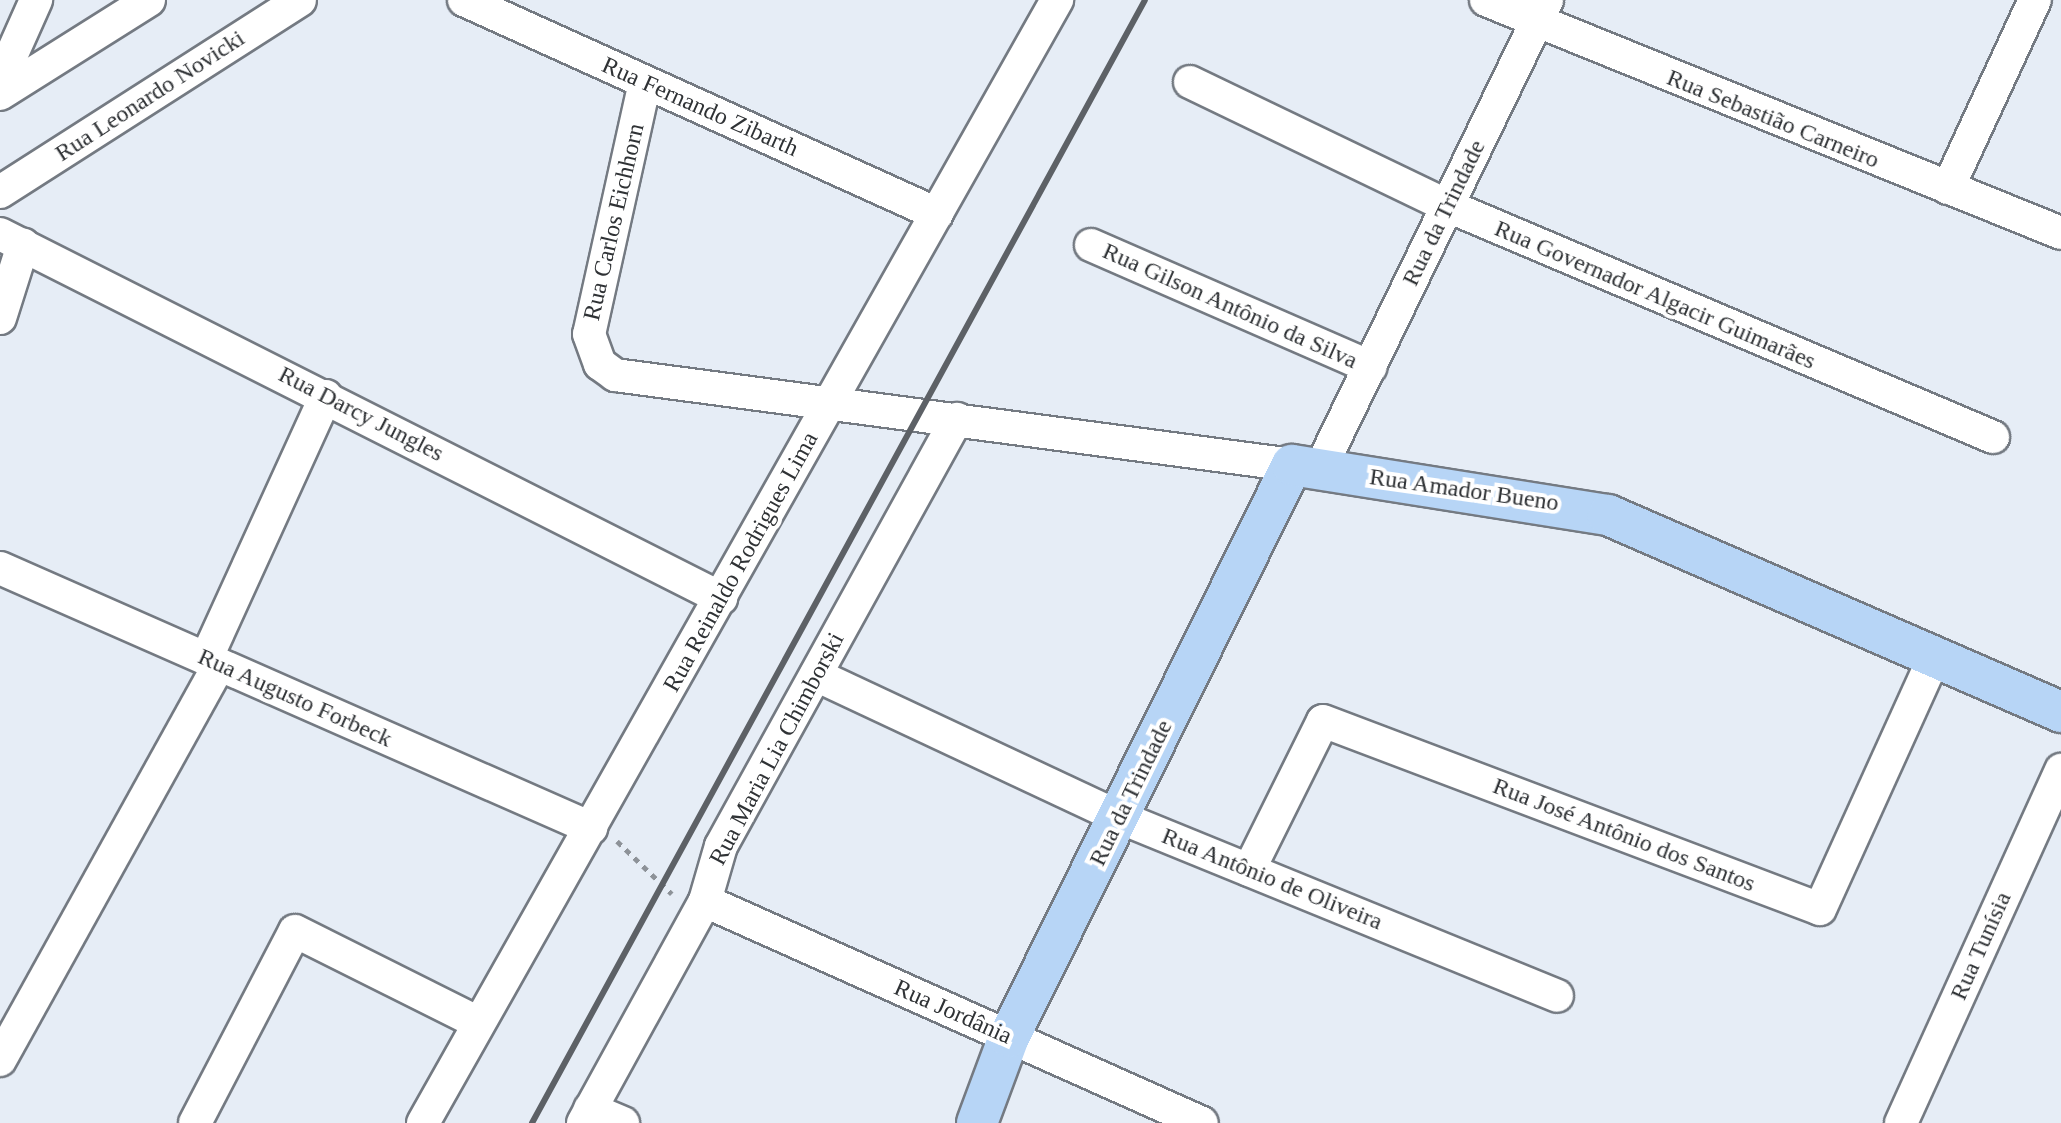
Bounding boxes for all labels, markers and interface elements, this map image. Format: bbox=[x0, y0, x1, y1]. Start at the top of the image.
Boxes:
street label: Rua Leonardo Novicki bbox=[50, 24, 250, 168]
street label: Rua Fernando Zibarth bbox=[597, 51, 803, 163]
street label: Rua Sebastião Carneiro bbox=[1663, 63, 1883, 175]
street label: Rua Carlos Eichhorn bbox=[577, 121, 651, 323]
street label: Rua da Trindade bbox=[1396, 135, 1492, 291]
street label: Rua Governador Algacir Guimarães bbox=[1490, 214, 1820, 376]
street label: Rua Gilson Antônio da Silva bbox=[1097, 236, 1363, 376]
street label: Rua Darcy Jungles bbox=[274, 360, 448, 468]
street label: Rua Reinaldo Rodrigues Lima bbox=[657, 427, 825, 697]
street label: Rua Amador Bueno bbox=[1367, 462, 1561, 518]
street label: Rua Maria Lia Chimborski bbox=[703, 628, 851, 870]
street label: Rua Augusto Forbeck bbox=[193, 642, 397, 754]
street label: Rua da Trindade bbox=[1083, 715, 1179, 871]
street label: Rua José Antônio dos Santos bbox=[1488, 771, 1760, 899]
street label: Rua Antônio de Oliveira bbox=[1157, 821, 1387, 937]
street label: Rua Tunísia bbox=[1944, 887, 2018, 1005]
street label: Rua Jordânia bbox=[890, 973, 1016, 1051]

